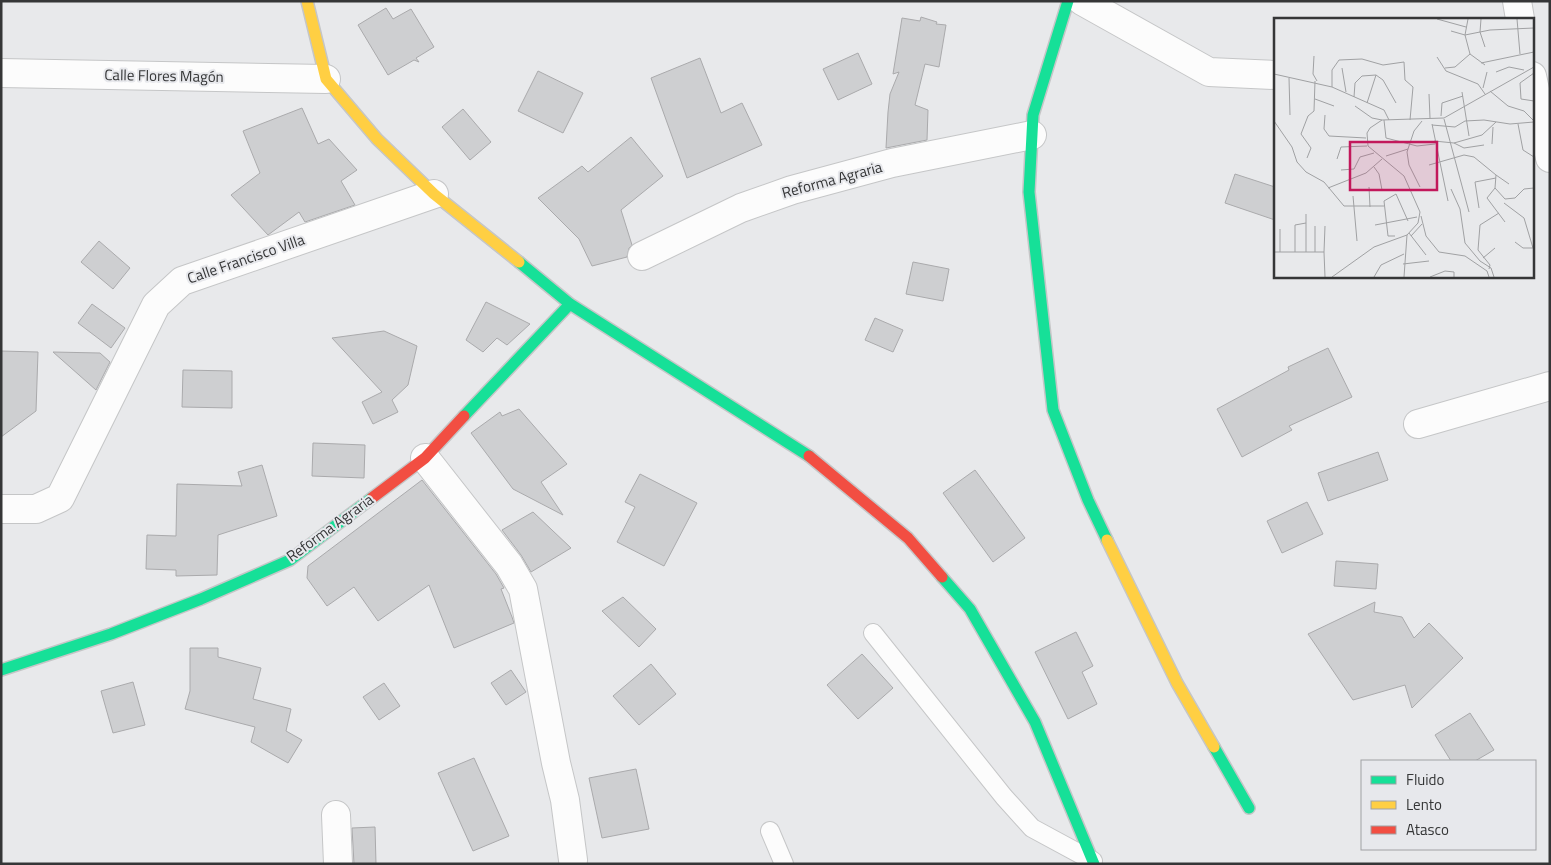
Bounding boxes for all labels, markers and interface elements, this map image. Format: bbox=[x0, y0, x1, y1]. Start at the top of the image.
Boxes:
inset map bbox=[1274, 18, 1534, 278]
street label: Calle Flores Magón bbox=[104, 63, 224, 88]
street label: Reforma Agraria bbox=[779, 155, 885, 204]
street label: Calle Francisco Villa bbox=[184, 228, 308, 289]
street label: Reforma Agraria bbox=[281, 488, 379, 567]
legend bbox=[1361, 760, 1536, 850]
text: Fluido bbox=[1406, 768, 1445, 791]
text: Lento bbox=[1406, 793, 1442, 816]
text: Atasco bbox=[1406, 818, 1449, 841]

